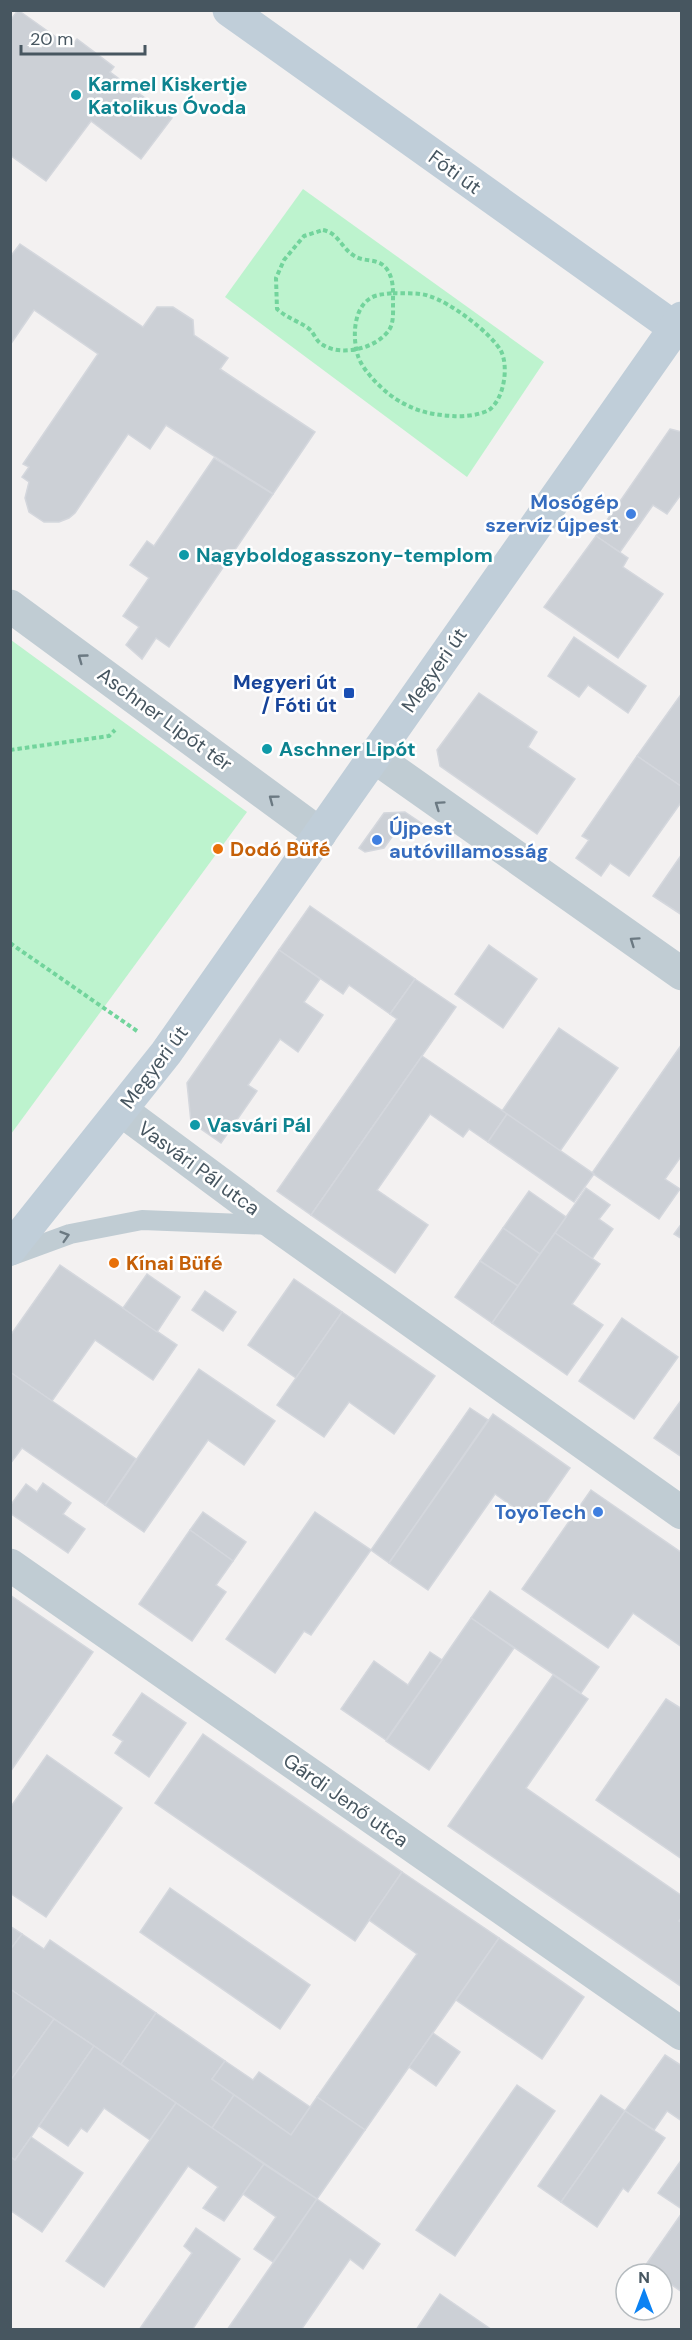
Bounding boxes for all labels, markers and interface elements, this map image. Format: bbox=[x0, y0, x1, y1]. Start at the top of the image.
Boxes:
scale bar bbox=[21, 18, 146, 56]
text: 20 m bbox=[30, 27, 73, 51]
place label: Karmel Kiskertje Katolikus Óvoda bbox=[88, 71, 247, 120]
marker: Karmel Kiskertje Katolikus Óvoda bbox=[69, 88, 83, 102]
street label: Fóti út bbox=[423, 144, 487, 200]
place label: Mosógép szervíz újpest bbox=[485, 489, 619, 538]
marker: Mosógép szervíz újpest bbox=[624, 507, 638, 521]
place label: Nagyboldogasszony-templom bbox=[196, 542, 493, 568]
marker: Nagyboldogasszony-templom bbox=[177, 548, 191, 562]
street label: Megyeri út bbox=[395, 622, 473, 717]
one-way arrow bbox=[78, 654, 89, 665]
street label: Aschner Lipót tér bbox=[92, 661, 238, 777]
place label: Megyeri út / Fóti út bbox=[233, 669, 337, 718]
marker: Megyeri út / Fóti út bbox=[342, 686, 356, 700]
place label: Aschner Lipót bbox=[279, 736, 416, 762]
marker: Aschner Lipót bbox=[260, 742, 274, 756]
one-way arrow bbox=[268, 795, 279, 806]
one-way arrow bbox=[435, 801, 446, 812]
place label: Újpest autóvillamosság bbox=[389, 815, 548, 864]
marker: Újpest autóvillamosság bbox=[370, 833, 384, 847]
place label: Dodó Büfé bbox=[230, 836, 330, 862]
marker: Dodó Büfé bbox=[211, 842, 225, 856]
one-way arrow bbox=[629, 937, 640, 948]
street label: Megyeri út bbox=[114, 1020, 194, 1114]
place label: Vasvári Pál bbox=[207, 1112, 311, 1138]
street label: Vasvári Pál utca bbox=[133, 1115, 265, 1221]
marker: Vasvári Pál bbox=[188, 1118, 202, 1132]
one-way arrow bbox=[59, 1231, 70, 1243]
place label: Kínai Büfé bbox=[126, 1250, 223, 1276]
marker: Kínai Büfé bbox=[107, 1256, 121, 1270]
place label: ToyoTech bbox=[494, 1499, 586, 1525]
marker: ToyoTech bbox=[591, 1505, 605, 1519]
street label: Gárdi Jenő utca bbox=[278, 1747, 414, 1853]
north arrow bbox=[614, 2262, 674, 2322]
text: N bbox=[638, 2267, 650, 2288]

